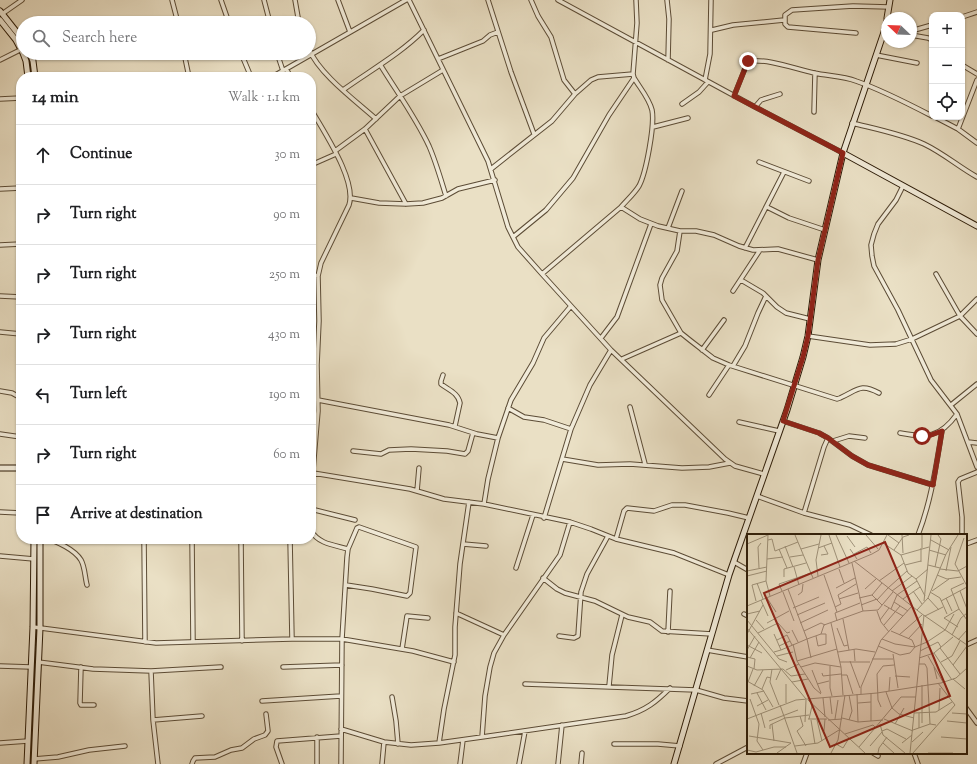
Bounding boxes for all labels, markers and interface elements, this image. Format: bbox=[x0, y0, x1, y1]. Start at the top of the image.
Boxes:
north arrow bbox=[881, 12, 917, 48]
map controls bbox=[929, 12, 965, 120]
button: + bbox=[929, 12, 965, 48]
search box bbox=[16, 16, 316, 60]
icon: search bbox=[30, 27, 52, 49]
text: Search here bbox=[62, 28, 137, 49]
button: − bbox=[929, 48, 965, 84]
route end bbox=[739, 52, 757, 70]
button: locate bbox=[929, 84, 965, 120]
text: 14 min bbox=[32, 86, 79, 110]
text: Walk · 1.1 km bbox=[228, 89, 300, 107]
icon: ahead bbox=[32, 144, 54, 166]
text: Continue bbox=[70, 144, 132, 165]
text: 30 m bbox=[274, 146, 300, 164]
icon: right bbox=[32, 204, 54, 226]
text: Turn right bbox=[70, 204, 136, 225]
text: 90 m bbox=[273, 206, 300, 224]
icon: right bbox=[32, 264, 54, 286]
text: Turn right bbox=[70, 264, 136, 285]
text: 250 m bbox=[269, 266, 300, 284]
icon: right bbox=[32, 324, 54, 346]
text: Turn right bbox=[70, 324, 136, 345]
text: 430 m bbox=[268, 326, 300, 344]
icon: left bbox=[32, 384, 54, 406]
text: Turn left bbox=[70, 384, 127, 405]
text: 190 m bbox=[269, 386, 300, 404]
route start bbox=[913, 427, 931, 445]
icon: right bbox=[32, 444, 54, 466]
text: Turn right bbox=[70, 444, 136, 465]
text: 60 m bbox=[273, 446, 300, 464]
icon: arrive bbox=[32, 504, 54, 526]
text: Arrive at destination bbox=[70, 504, 203, 525]
inset map bbox=[747, 534, 967, 754]

